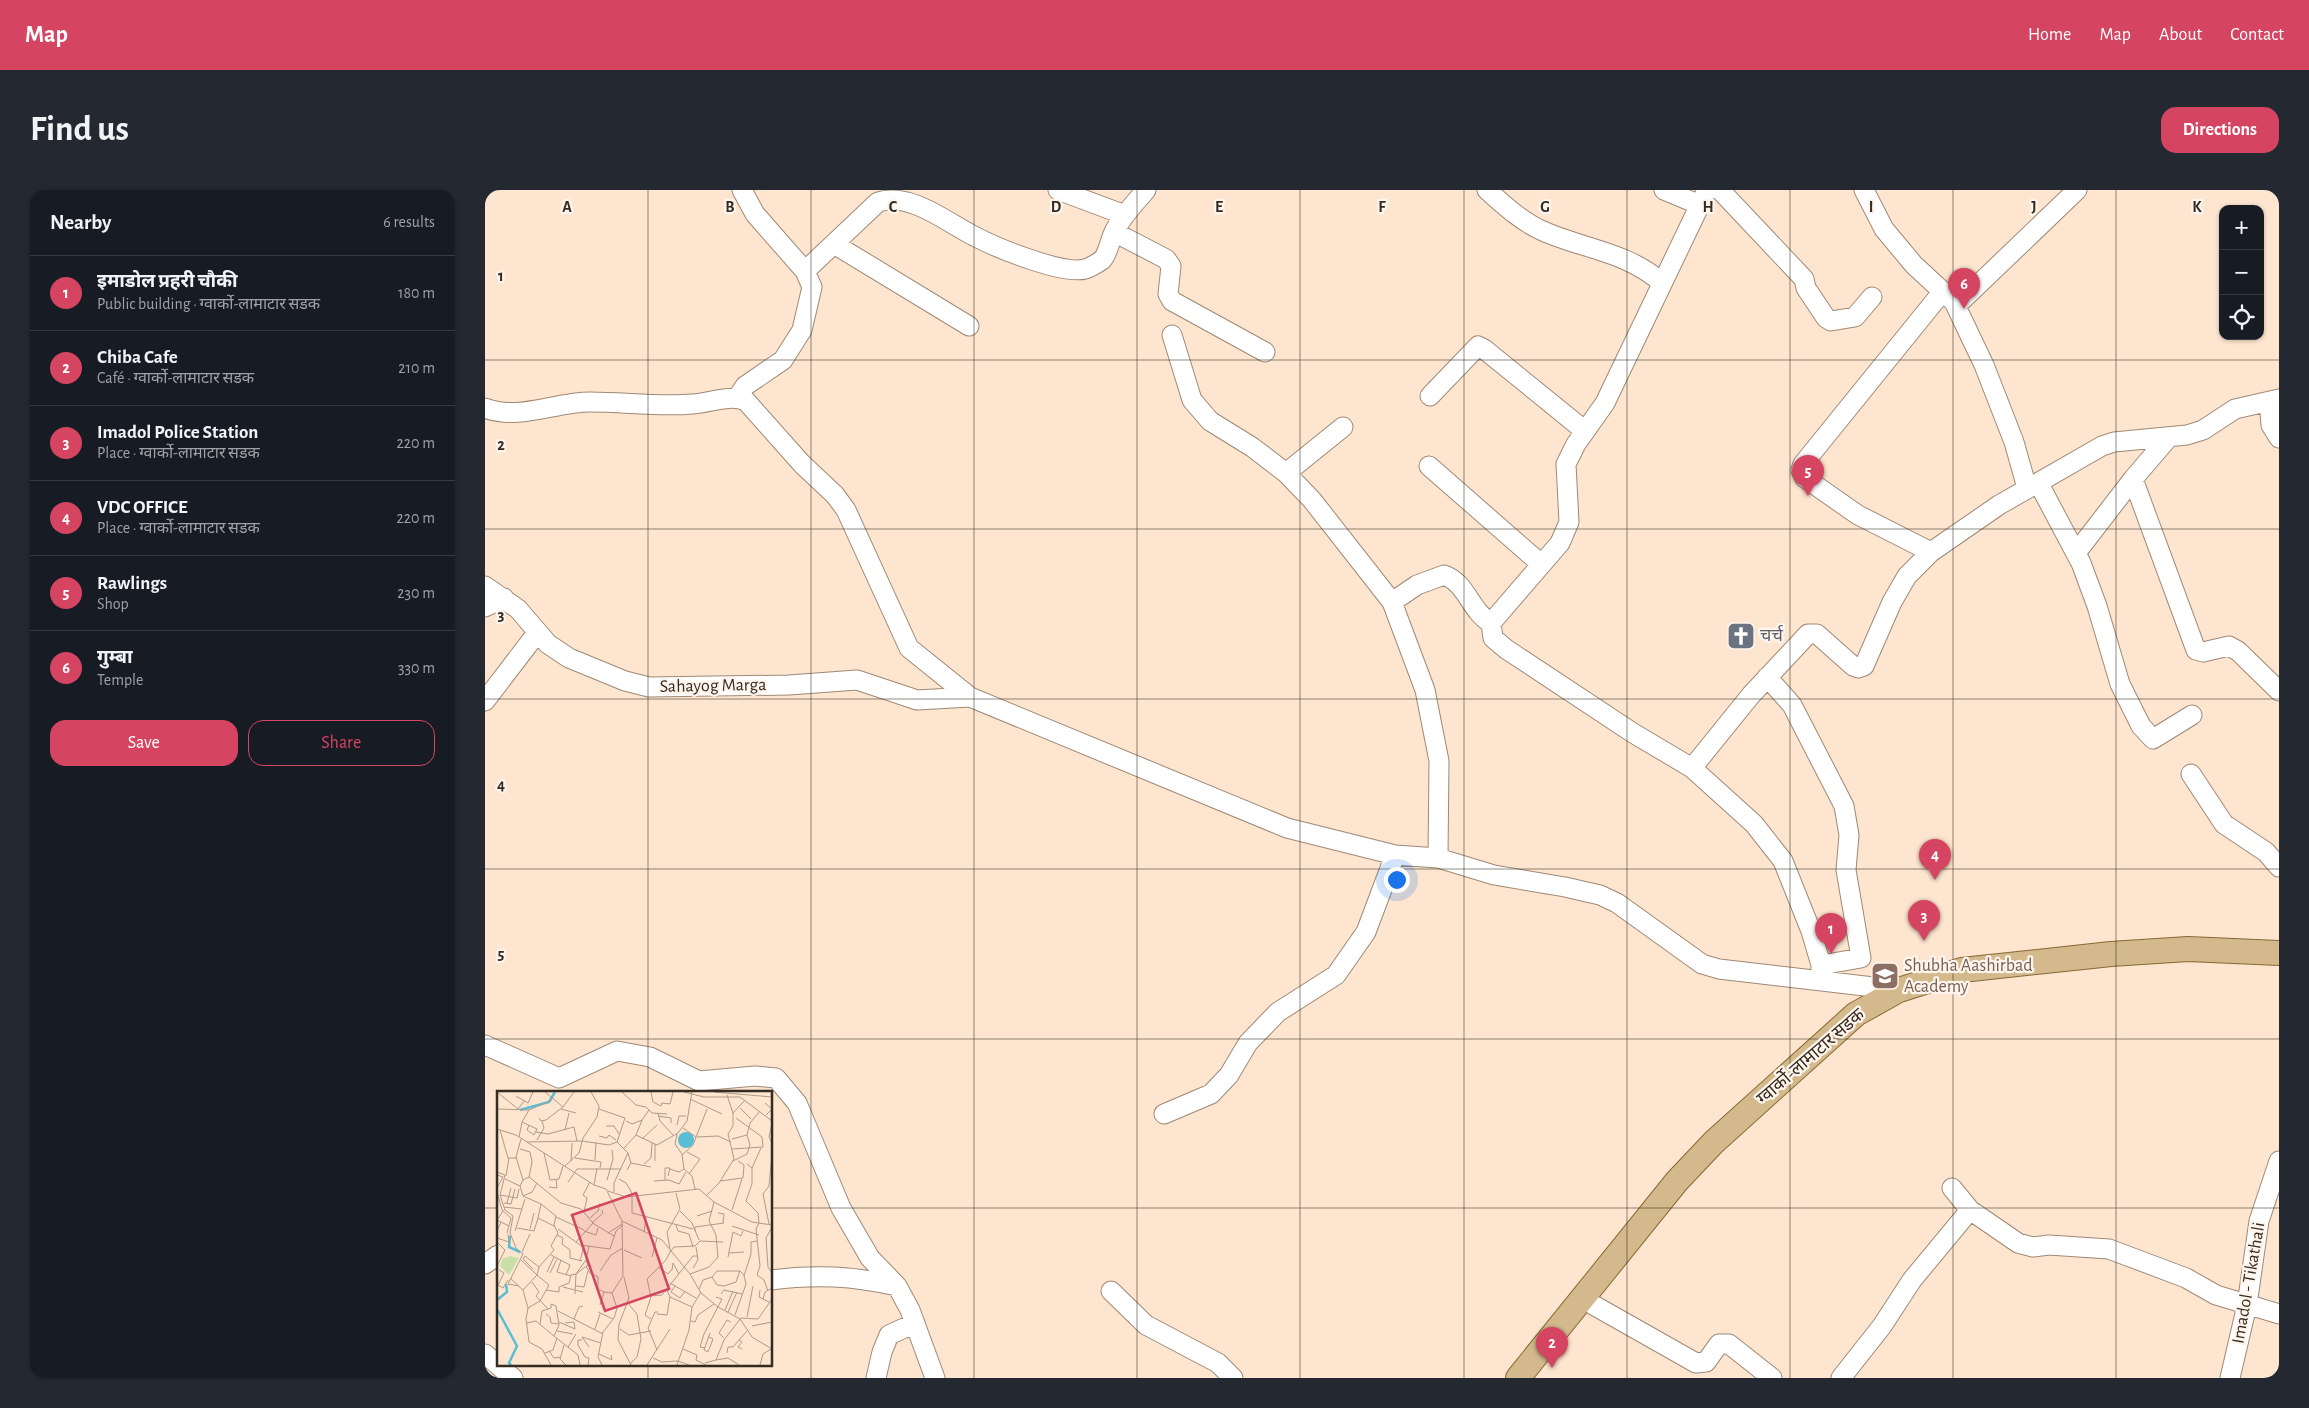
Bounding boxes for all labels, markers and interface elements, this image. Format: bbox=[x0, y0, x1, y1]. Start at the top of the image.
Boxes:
text: Map bbox=[25, 23, 68, 47]
text: Home bbox=[2028, 26, 2071, 44]
text: Map bbox=[2099, 26, 2131, 44]
text: About bbox=[2159, 26, 2202, 44]
text: Contact bbox=[2230, 26, 2284, 44]
button: Directions bbox=[2161, 107, 2279, 153]
text: Find us bbox=[30, 112, 129, 147]
text: A bbox=[562, 199, 572, 215]
text: B bbox=[725, 199, 735, 215]
text: C bbox=[889, 199, 898, 215]
text: D bbox=[1051, 199, 1062, 215]
text: E bbox=[1215, 199, 1223, 215]
text: F bbox=[1378, 199, 1386, 215]
text: G bbox=[1540, 199, 1550, 215]
text: H bbox=[1702, 199, 1714, 215]
text: I bbox=[1869, 199, 1873, 215]
text: J bbox=[2031, 199, 2037, 215]
text: K bbox=[2192, 199, 2202, 215]
map controls bbox=[2219, 205, 2264, 340]
button: + bbox=[2219, 205, 2264, 250]
text: Nearby bbox=[50, 212, 111, 233]
text: 6 results bbox=[383, 214, 435, 230]
button: − bbox=[2219, 250, 2264, 295]
text: 1 bbox=[498, 268, 504, 284]
pin: 6 bbox=[1948, 268, 1980, 309]
text: इमाडोल प्रहरी चौकी bbox=[97, 272, 238, 291]
text: 1 bbox=[63, 285, 69, 301]
text: 180 m bbox=[398, 285, 435, 301]
button: locate bbox=[2219, 295, 2264, 340]
text: Public building · ग्वार्को-लामाटार सडक bbox=[97, 296, 320, 312]
text: Chiba Cafe bbox=[97, 348, 178, 367]
text: 2 bbox=[62, 360, 70, 376]
text: 210 m bbox=[398, 360, 435, 376]
text: Café · ग्वार्को-लामाटार सडक bbox=[97, 370, 254, 386]
text: Imadol Police Station bbox=[97, 423, 258, 442]
text: 3 bbox=[63, 435, 69, 451]
text: 220 m bbox=[397, 435, 435, 451]
text: 2 bbox=[497, 437, 505, 453]
text: Place · ग्वार्को-लामाटार सडक bbox=[97, 445, 260, 461]
pin: 5 bbox=[1792, 455, 1824, 496]
text: VDC OFFICE bbox=[97, 498, 188, 517]
text: 4 bbox=[62, 510, 70, 526]
text: 220 m bbox=[397, 510, 435, 526]
text: Place · ग्वार्को-लामाटार सडक bbox=[97, 520, 260, 536]
text: Rawlings bbox=[97, 574, 167, 593]
text: 5 bbox=[63, 585, 69, 601]
text: 230 m bbox=[397, 585, 435, 601]
text: Shop bbox=[97, 596, 129, 612]
text: 3 bbox=[498, 607, 505, 623]
church icon: चर्च bbox=[1726, 621, 1756, 651]
place label: चर्च bbox=[1760, 624, 1784, 645]
text: गुम्बा bbox=[97, 648, 133, 667]
text: 6 bbox=[62, 660, 70, 676]
text: 330 m bbox=[398, 660, 435, 676]
text: Temple bbox=[97, 672, 143, 688]
street label: Sahayog Marga bbox=[659, 676, 767, 696]
button: Save bbox=[50, 720, 238, 766]
button: Share bbox=[248, 720, 435, 766]
text: 4 bbox=[497, 777, 505, 793]
pin: 4 bbox=[1919, 839, 1951, 880]
your location bbox=[1384, 867, 1410, 893]
pin: 3 bbox=[1908, 900, 1940, 941]
pin: 1 bbox=[1815, 913, 1847, 954]
text: 5 bbox=[498, 946, 505, 962]
place label: Shubha Aashirbad Academy bbox=[1904, 957, 2033, 996]
school or university icon: Shubha Aashirbad Academy bbox=[1870, 961, 1900, 991]
street label: ग्वार्को-लामाटार सडक bbox=[1752, 1003, 1869, 1108]
inset map bbox=[497, 1091, 773, 1366]
street label: Imadol - Tikathali bbox=[2229, 1221, 2269, 1345]
pin: 2 bbox=[1536, 1327, 1568, 1368]

